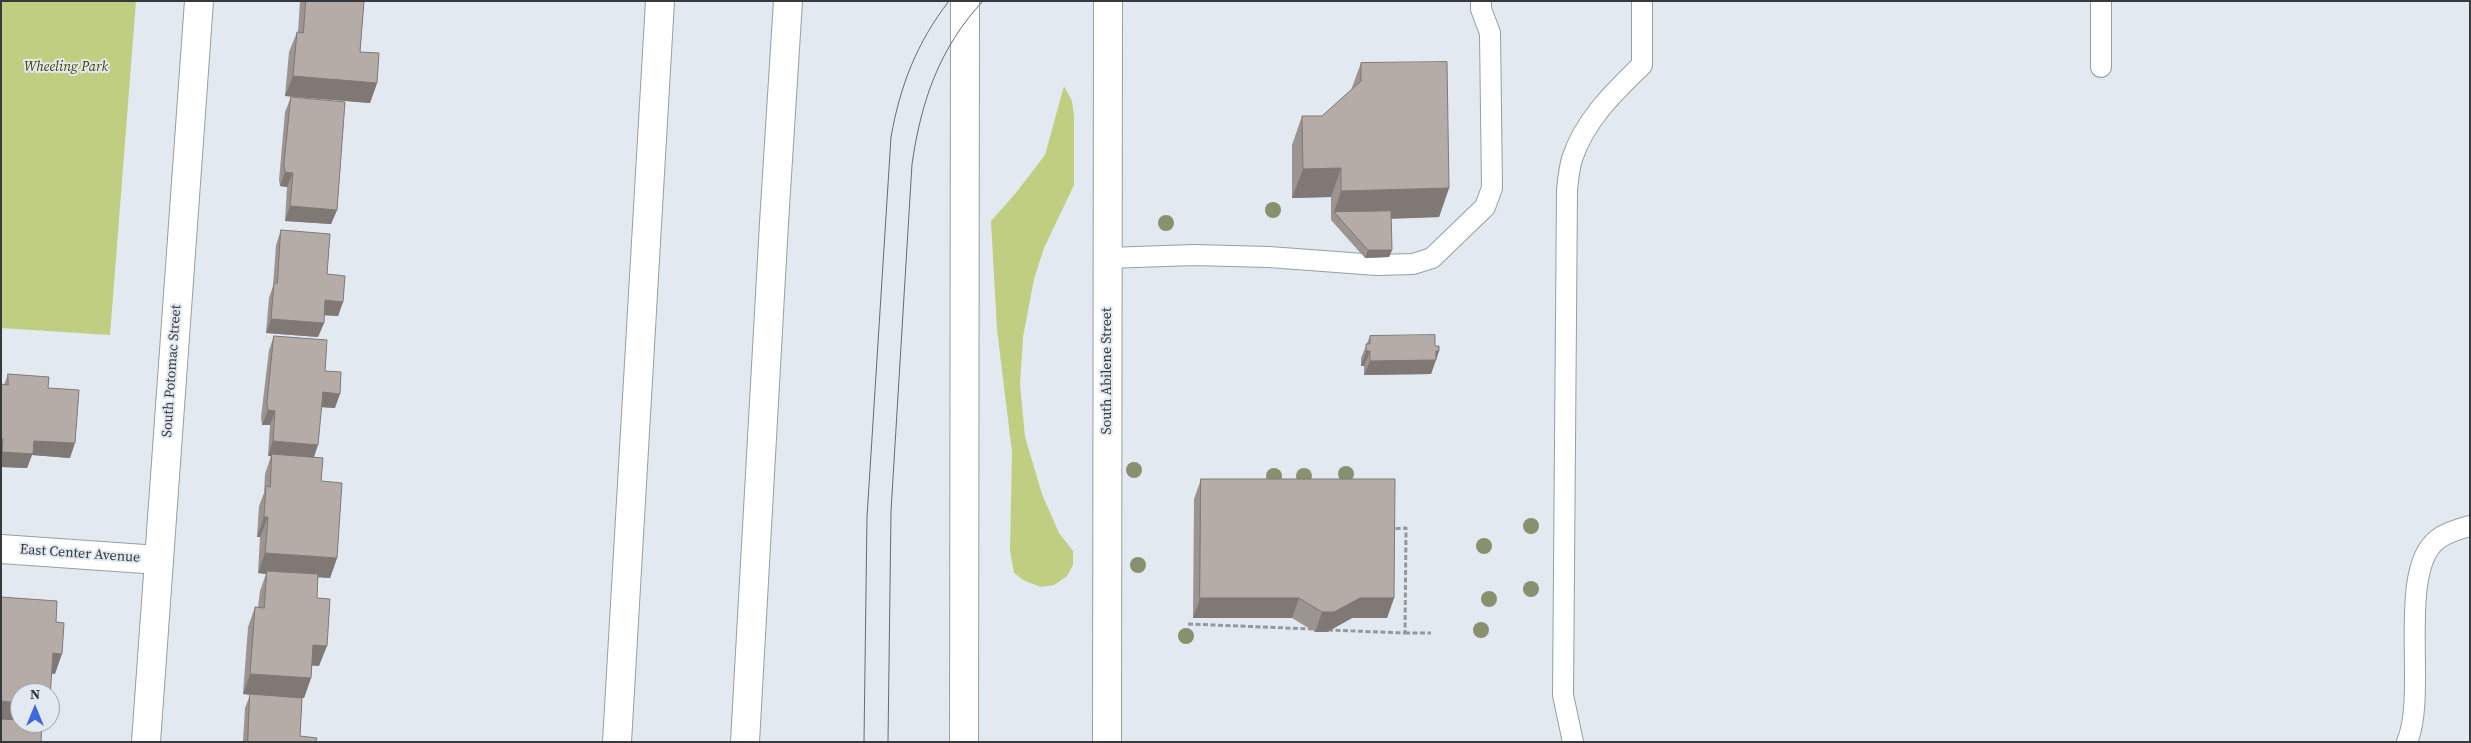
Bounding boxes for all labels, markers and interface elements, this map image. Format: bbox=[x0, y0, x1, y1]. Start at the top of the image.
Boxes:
park label: Wheeling Park bbox=[24, 59, 108, 75]
street label: South Potomac Street bbox=[159, 304, 185, 438]
street label: South Abilene Street bbox=[1099, 307, 1115, 435]
street label: East Center Avenue bbox=[19, 541, 141, 567]
north arrow bbox=[10, 683, 60, 733]
text: N bbox=[30, 684, 40, 704]

